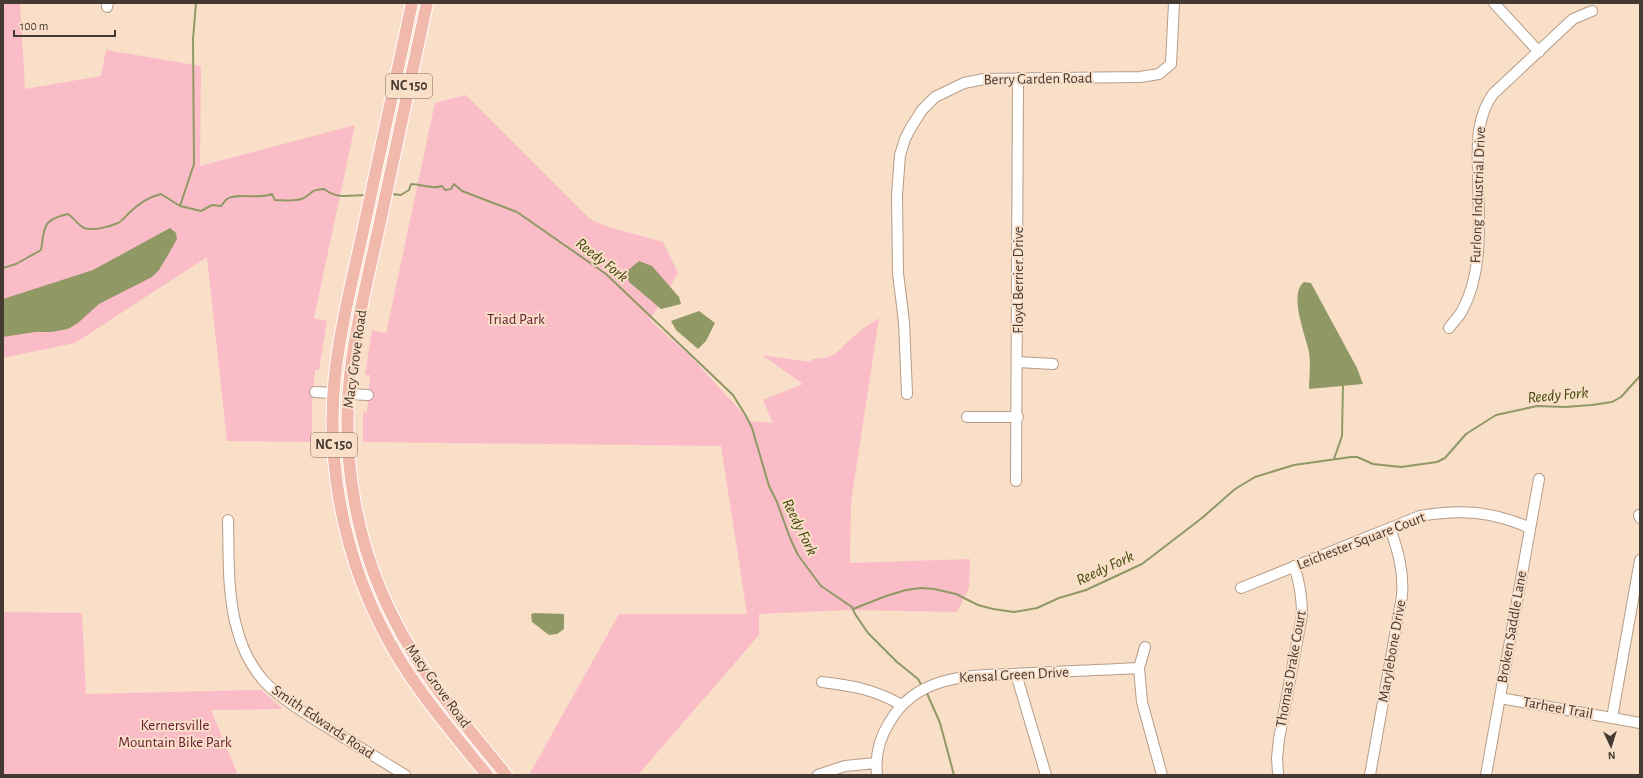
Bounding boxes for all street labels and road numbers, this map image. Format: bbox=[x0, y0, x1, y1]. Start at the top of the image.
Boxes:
street label: Berry Garden Road bbox=[983, 71, 1093, 87]
road number: NC 150 bbox=[386, 74, 432, 98]
street label: Furlong Industrial Drive bbox=[1468, 126, 1488, 264]
street label: Floyd Berrier Drive bbox=[1011, 226, 1026, 334]
street label: Macy Grove Road bbox=[341, 309, 369, 409]
road number: NC 150 bbox=[311, 433, 357, 457]
street label: Leichester Square Court bbox=[1295, 509, 1428, 572]
street label: Broken Saddle Lane bbox=[1495, 570, 1529, 684]
street label: Marylebone Drive bbox=[1376, 599, 1408, 703]
street label: Thomas Drake Court bbox=[1273, 609, 1309, 729]
street label: Macy Grove Road bbox=[403, 641, 473, 731]
street label: Kensal Green Drive bbox=[959, 665, 1069, 685]
street label: Smith Edwards Road bbox=[269, 682, 377, 762]
street label: Tarheel Trail bbox=[1522, 694, 1594, 722]

